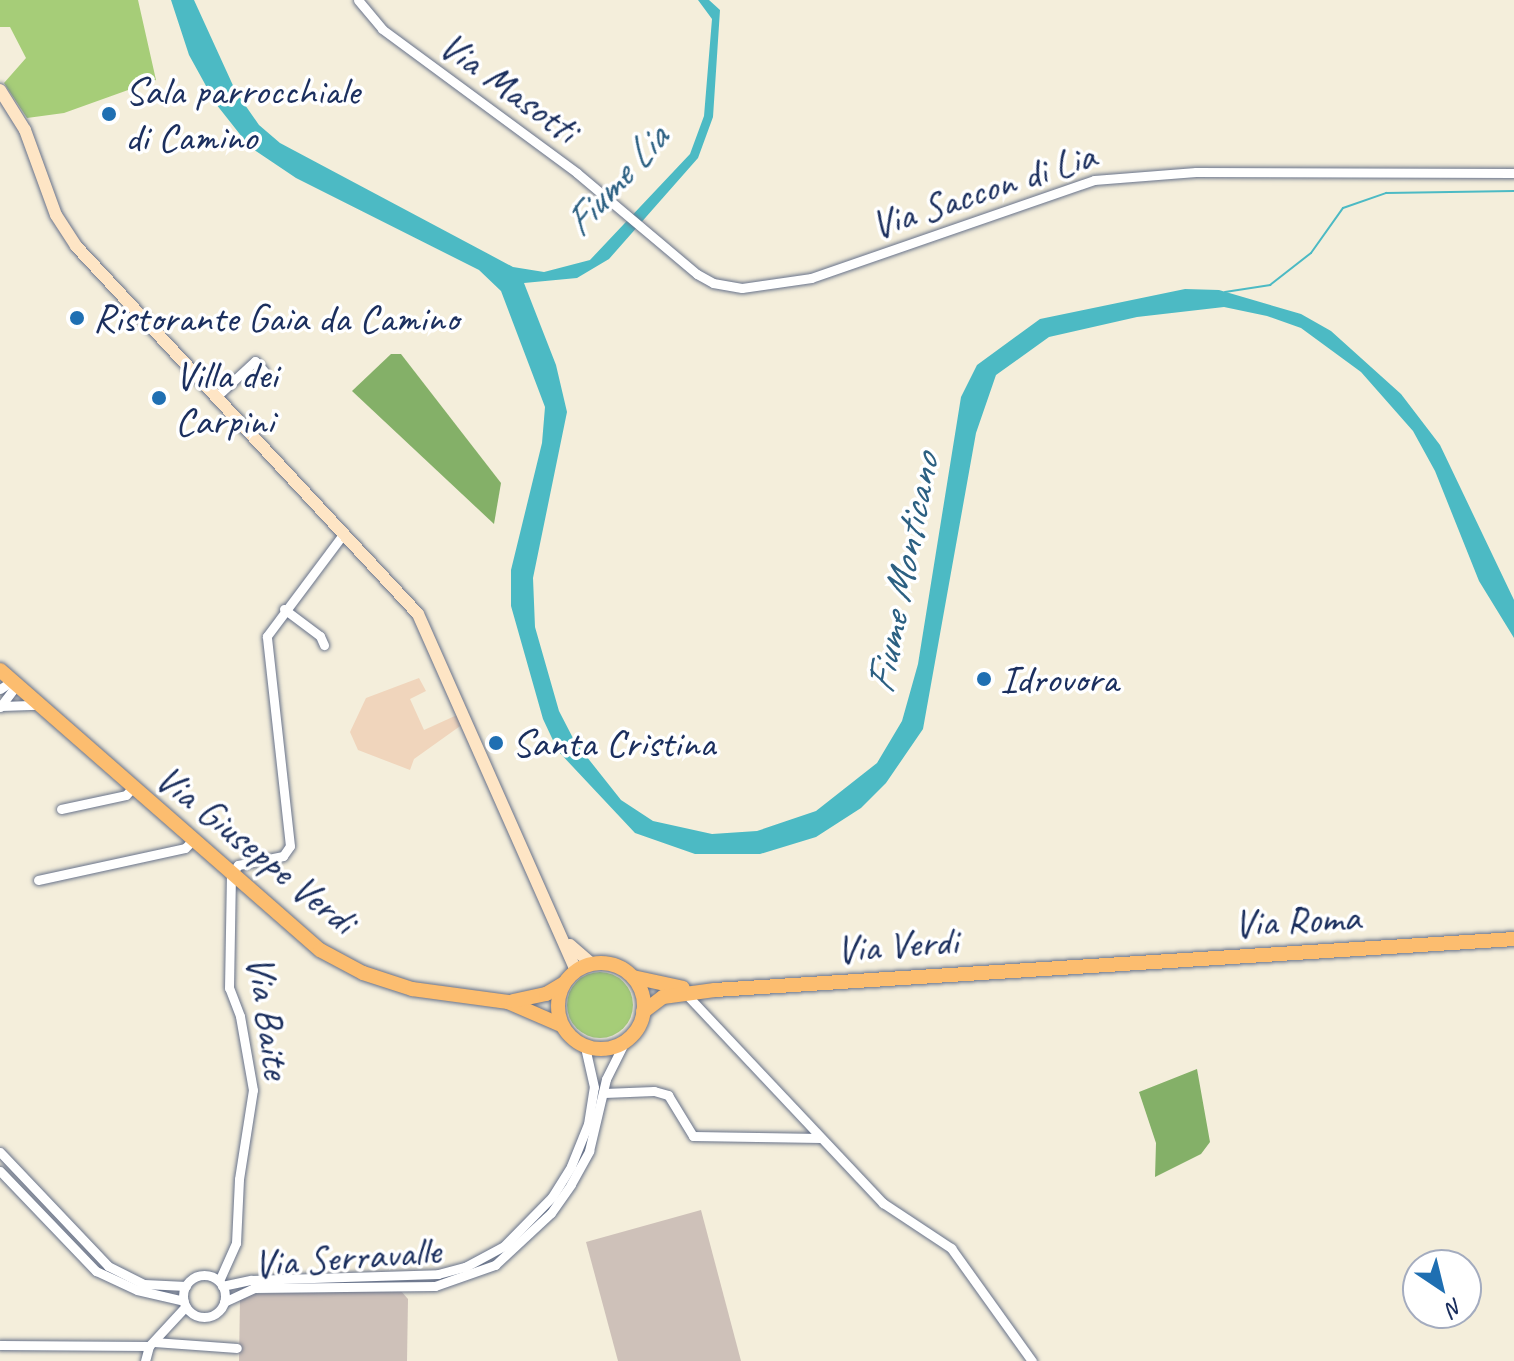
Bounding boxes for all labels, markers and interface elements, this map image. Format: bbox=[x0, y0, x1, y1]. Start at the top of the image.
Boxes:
street label: Via Masotti bbox=[430, 20, 588, 154]
place label: Sala parrocchiale di Camino bbox=[125, 67, 361, 161]
marker: Sala parrocchiale di Camino bbox=[100, 105, 118, 123]
water label: Fiume Lia bbox=[553, 115, 679, 247]
street label: Via Saccon di Lia bbox=[865, 131, 1101, 249]
place label: Ristorante Gaia da Camino bbox=[93, 294, 459, 342]
marker: Ristorante Gaia da Camino bbox=[68, 309, 86, 327]
place label: Villa dei Carpini bbox=[175, 351, 278, 445]
marker: Villa dei Carpini bbox=[150, 389, 168, 407]
water label: Fiume Monticano bbox=[855, 450, 951, 698]
place label: Idrovora bbox=[1000, 655, 1118, 703]
marker: Idrovora bbox=[975, 670, 993, 688]
place label: Santa Cristina bbox=[512, 719, 715, 767]
marker: Santa Cristina bbox=[487, 734, 505, 752]
street label: Via Giuseppe Verdi bbox=[146, 754, 366, 944]
street label: Via Roma bbox=[1233, 893, 1361, 947]
street label: Via Verdi bbox=[835, 917, 959, 973]
street label: Via Baite bbox=[237, 952, 301, 1082]
street label: Via Serravalle bbox=[253, 1227, 441, 1287]
north arrow bbox=[1402, 1249, 1482, 1329]
text: N bbox=[1441, 1292, 1468, 1322]

